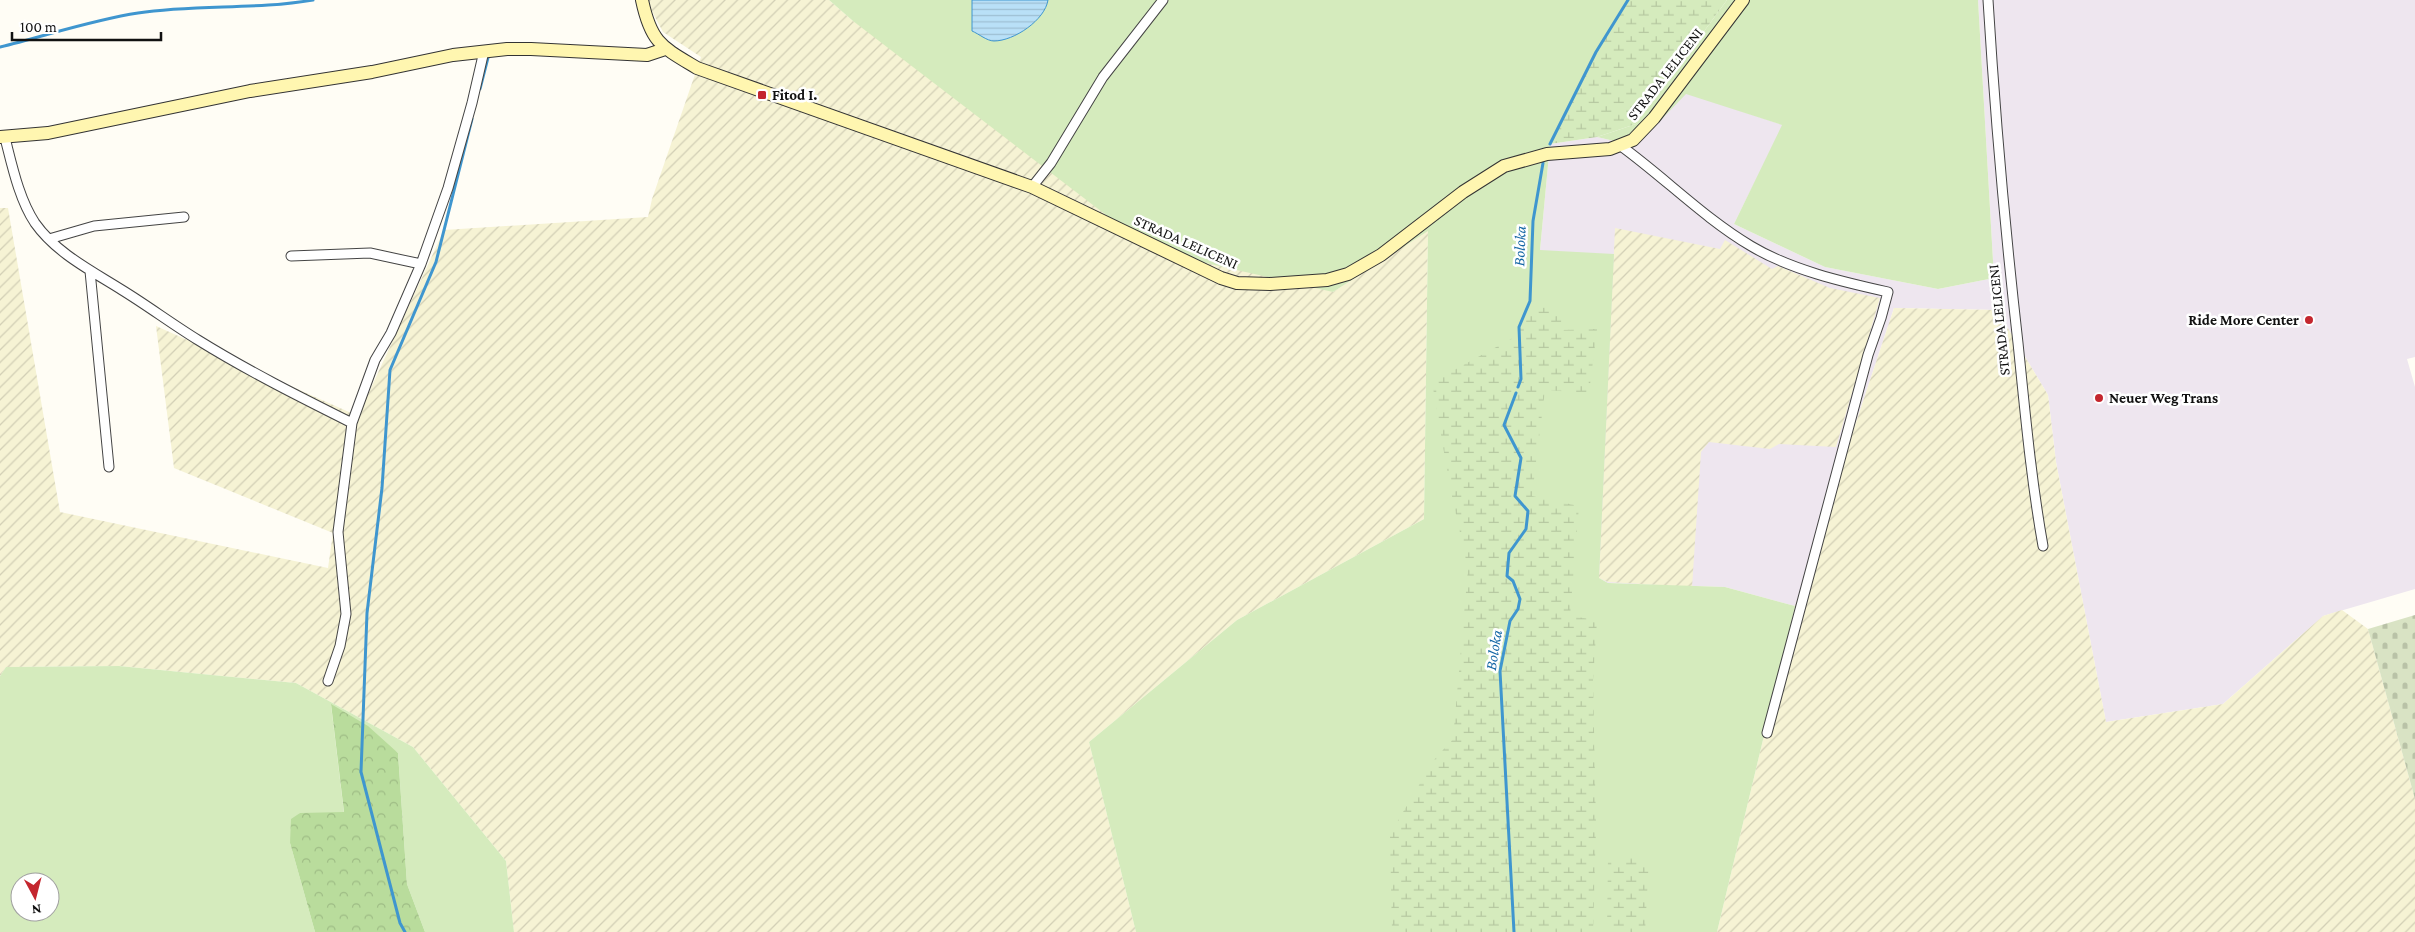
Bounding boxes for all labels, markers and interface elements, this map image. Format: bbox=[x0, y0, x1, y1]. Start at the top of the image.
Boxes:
scale bar bbox=[12, 10, 161, 42]
text: 100 m bbox=[20, 19, 57, 35]
street label: STRADA LELICENI bbox=[1624, 25, 1706, 123]
place label: Fitod I. bbox=[772, 87, 817, 103]
marker: Fitod I. bbox=[756, 89, 768, 101]
street label: STRADA LELICENI bbox=[1132, 212, 1240, 272]
water label: Boloka bbox=[1510, 225, 1529, 267]
street label: STRADA LELICENI bbox=[1985, 264, 2013, 376]
place label: Ride More Center bbox=[2188, 312, 2299, 328]
marker: Ride More Center bbox=[2303, 314, 2315, 326]
place label: Neuer Weg Trans bbox=[2109, 390, 2218, 406]
marker: Neuer Weg Trans bbox=[2093, 392, 2105, 404]
water label: Boloka bbox=[1482, 628, 1505, 672]
north arrow bbox=[10, 872, 60, 922]
text: N bbox=[30, 901, 42, 918]

